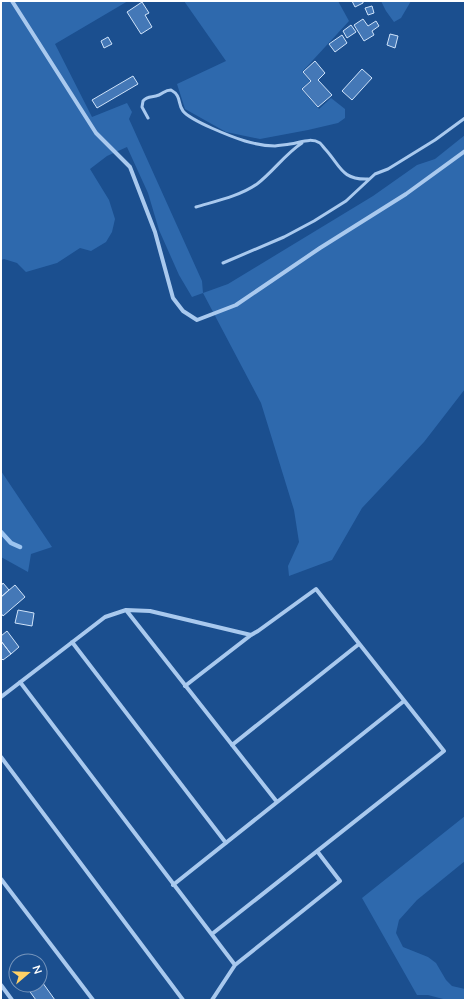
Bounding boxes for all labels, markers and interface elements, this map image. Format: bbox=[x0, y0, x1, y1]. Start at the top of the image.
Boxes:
north arrow bbox=[8, 953, 48, 993]
text: N bbox=[29, 964, 45, 976]

